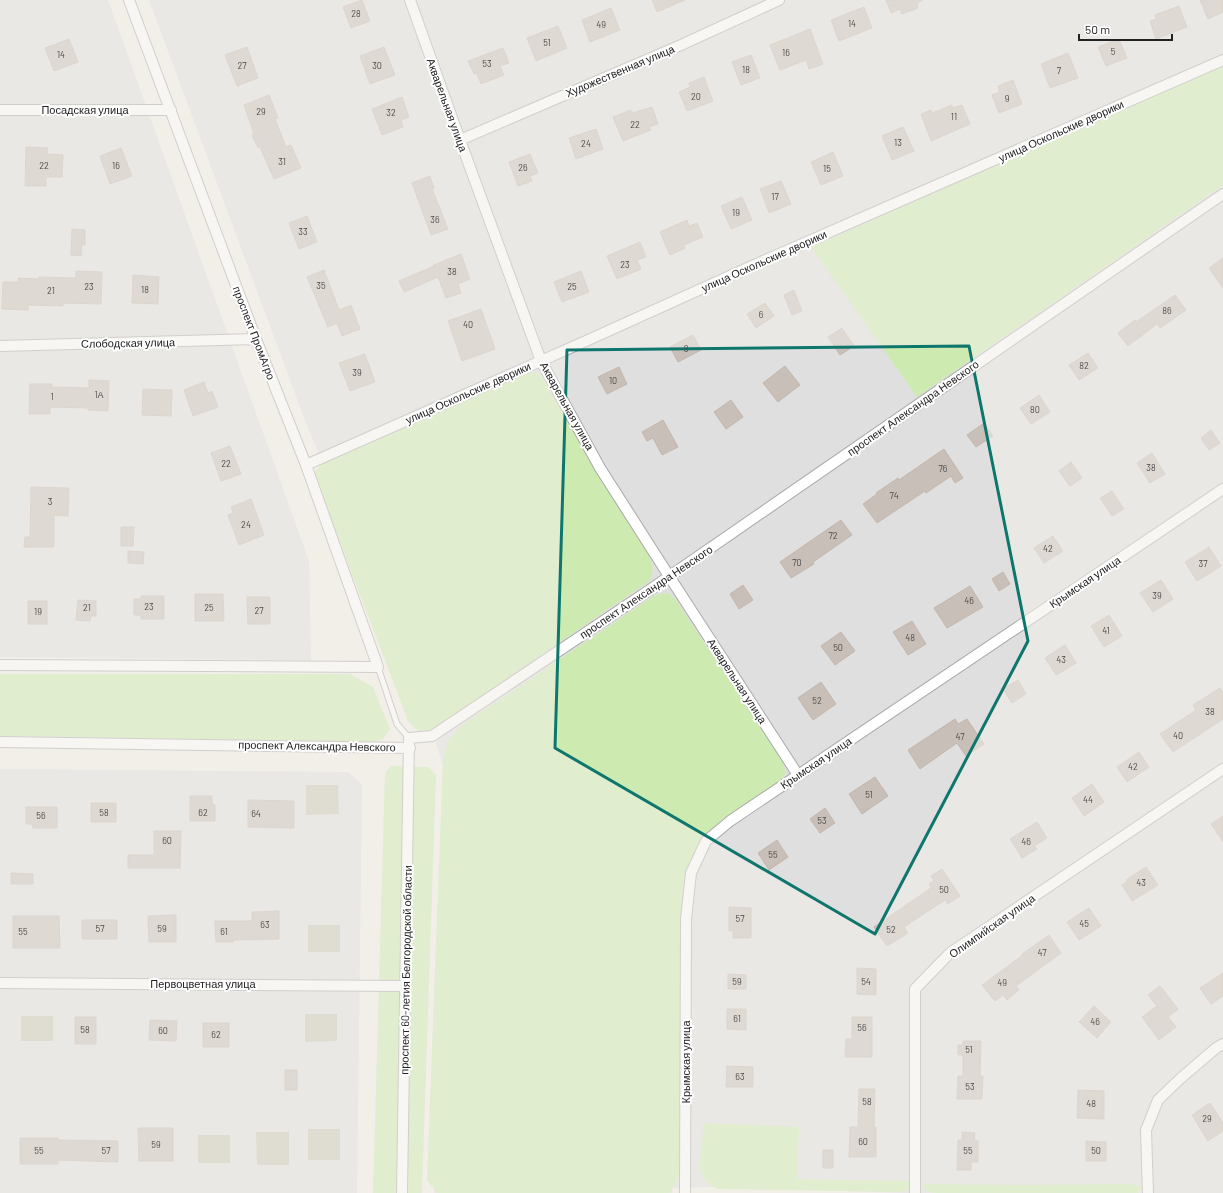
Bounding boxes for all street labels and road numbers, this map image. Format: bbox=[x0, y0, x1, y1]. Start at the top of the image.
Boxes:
street label: Художественная улица bbox=[563, 41, 677, 99]
street label: Акварельная улица bbox=[424, 56, 471, 154]
street label: улица Оскольские дворики bbox=[996, 97, 1125, 164]
street label: Посадская улица bbox=[41, 103, 129, 116]
street label: улица Оскольские дворики bbox=[699, 227, 828, 294]
street label: проспект ПромАгро bbox=[231, 284, 278, 381]
street label: Слободская улица bbox=[81, 335, 176, 350]
street label: проспект Александра Невского bbox=[844, 357, 981, 458]
street label: улица Оскольские дворики bbox=[403, 359, 532, 426]
street label: Акварельная улица bbox=[538, 359, 597, 453]
street label: проспект Александра Невского bbox=[577, 542, 715, 641]
street label: Крымская улица bbox=[1047, 552, 1124, 610]
street label: Акварельная улица bbox=[705, 636, 770, 726]
street label: Крымская улица bbox=[778, 733, 855, 791]
street label: проспект Александра Невского bbox=[238, 738, 396, 753]
street label: проспект 60-летия Белгородской области bbox=[397, 865, 414, 1075]
street label: Олимпийская улица bbox=[946, 891, 1038, 960]
street label: Первоцветная улица bbox=[150, 977, 257, 990]
street label: Крымская улица bbox=[679, 1020, 692, 1104]

